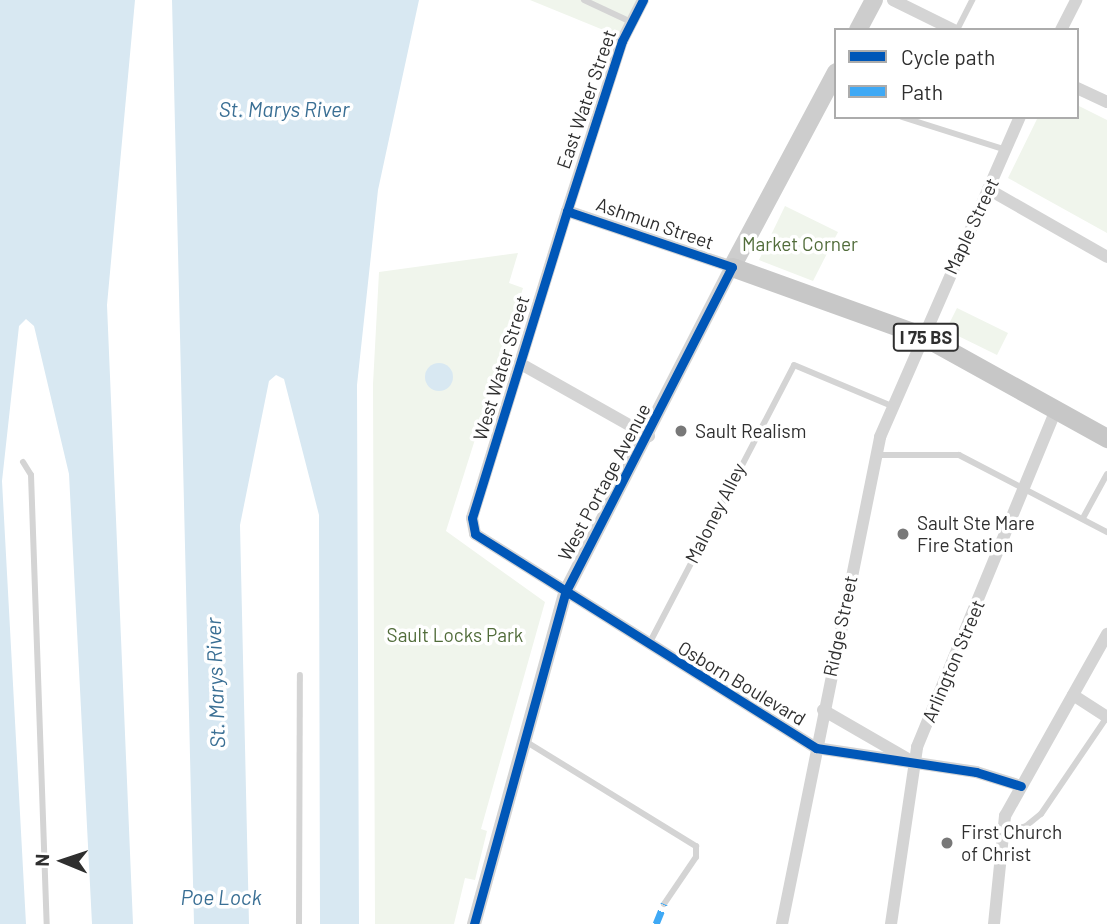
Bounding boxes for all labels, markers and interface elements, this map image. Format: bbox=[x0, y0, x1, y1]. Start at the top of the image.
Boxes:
street label: East Water Street bbox=[551, 26, 621, 172]
legend bbox=[834, 28, 1079, 119]
text: Cycle path bbox=[901, 44, 995, 69]
text: Path bbox=[901, 79, 943, 104]
water label: St. Marys River bbox=[219, 96, 349, 122]
street label: Maple Street bbox=[939, 174, 1003, 278]
street label: Ashmun Street bbox=[593, 192, 717, 254]
park label: Market Corner bbox=[742, 233, 858, 255]
street label: West Water Street bbox=[468, 293, 534, 443]
road number: I 75 BS bbox=[893, 323, 959, 352]
street label: West Portage Avenue bbox=[553, 399, 655, 565]
place label: Sault Realism bbox=[695, 420, 806, 442]
marker: Sault Realism bbox=[673, 423, 689, 439]
street label: Maloney Alley bbox=[680, 459, 750, 567]
place label: Sault Ste Mare Fire Station bbox=[917, 512, 1035, 556]
marker: Sault Ste Mare Fire Station bbox=[895, 526, 911, 542]
street label: Ridge Street bbox=[818, 573, 862, 679]
street label: Arlington Street bbox=[917, 596, 989, 726]
water label: St. Marys River bbox=[200, 617, 230, 749]
park label: Sault Locks Park bbox=[387, 624, 523, 646]
street label: Osborn Boulevard bbox=[674, 636, 810, 730]
place label: First Church of Christ bbox=[961, 821, 1062, 865]
north arrow bbox=[28, 826, 98, 896]
marker: First Church of Christ bbox=[939, 835, 955, 851]
text: N bbox=[30, 854, 53, 867]
water label: Poe Lock bbox=[180, 884, 262, 910]

